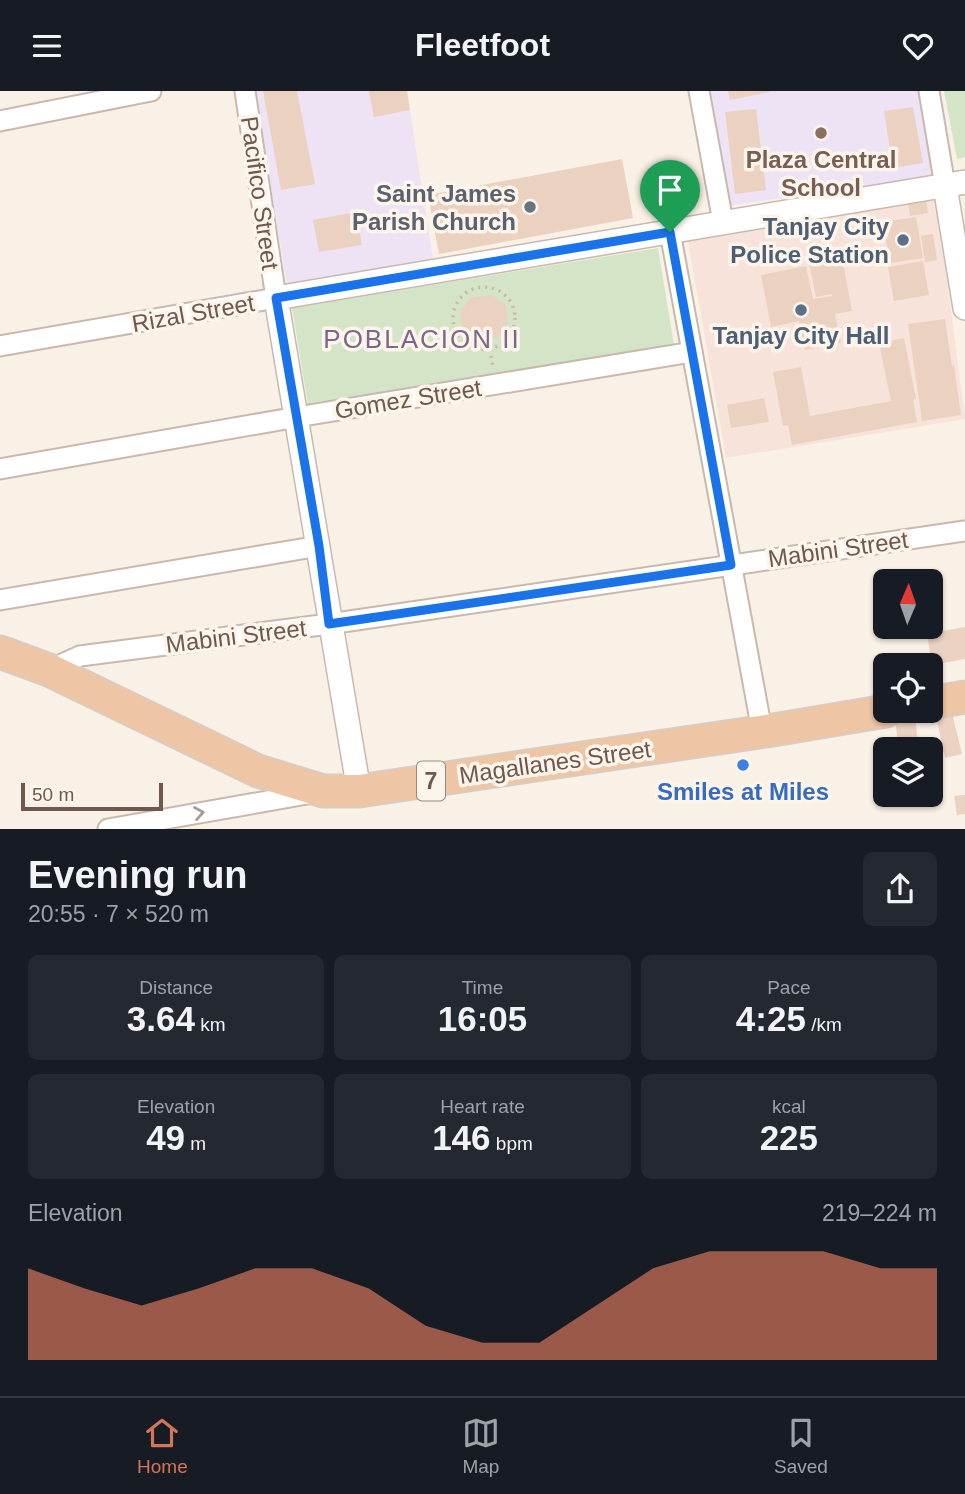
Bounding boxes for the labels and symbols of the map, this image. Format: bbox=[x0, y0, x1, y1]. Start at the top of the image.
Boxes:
street label: Pacifico Street bbox=[236, 115, 284, 272]
marker: Plaza Central School bbox=[813, 125, 829, 141]
place label: Plaza Central School bbox=[746, 146, 896, 201]
pin bbox=[640, 160, 700, 232]
place label: Saint James Parish Church bbox=[352, 180, 516, 235]
marker: Saint James Parish Church bbox=[522, 199, 538, 215]
place label: Tanjay City Police Station bbox=[730, 213, 890, 268]
marker: Tanjay City Police Station bbox=[895, 232, 911, 248]
street label: Rizal Street bbox=[130, 289, 257, 337]
marker: Tanjay City Hall bbox=[793, 302, 809, 318]
place label: Tanjay City Hall bbox=[713, 322, 889, 349]
district label: POBLACION II bbox=[323, 324, 521, 354]
street label: Gomez Street bbox=[333, 374, 484, 424]
street label: Mabini Street bbox=[766, 526, 910, 572]
north arrow bbox=[873, 569, 943, 639]
street label: Mabini Street bbox=[164, 614, 308, 658]
street label: Magallanes Street bbox=[457, 735, 653, 789]
marker: Smiles at Miles bbox=[735, 757, 751, 773]
road number: 7 bbox=[417, 761, 445, 801]
place label: Smiles at Miles bbox=[657, 778, 829, 805]
scale bar bbox=[21, 780, 163, 812]
one-way arrow bbox=[193, 806, 205, 821]

